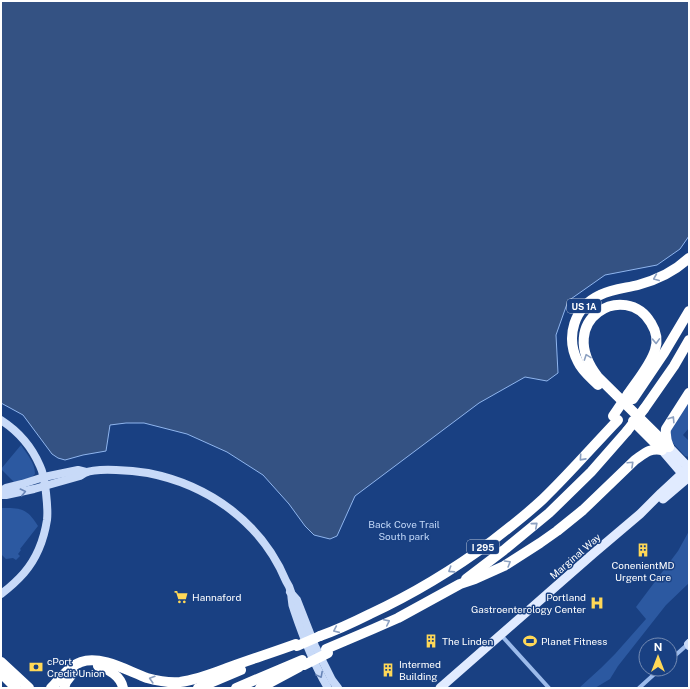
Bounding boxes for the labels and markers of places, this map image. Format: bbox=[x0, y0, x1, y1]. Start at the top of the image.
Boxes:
building icon: ConenientMD Urgent Care bbox=[635, 542, 651, 558]
place label: ConenientMD Urgent Care bbox=[611, 559, 675, 583]
supermarket icon: Hannaford bbox=[173, 589, 189, 605]
place label: Hannaford bbox=[192, 591, 241, 603]
place label: Portland Gastroenterology Center bbox=[471, 591, 586, 615]
hospital icon: Portland Gastroenterology Center bbox=[589, 595, 605, 611]
building icon: The Linden bbox=[423, 633, 439, 649]
sports icon: Planet Fitness bbox=[522, 633, 538, 649]
place label: The Linden bbox=[442, 635, 493, 647]
place label: Planet Fitness bbox=[541, 635, 607, 647]
place label: cPort Credit Union bbox=[47, 655, 105, 679]
place label: Intermed Building bbox=[399, 658, 441, 682]
bank icon: cPort Credit Union bbox=[28, 659, 44, 675]
building icon: Intermed Building bbox=[380, 662, 396, 678]

